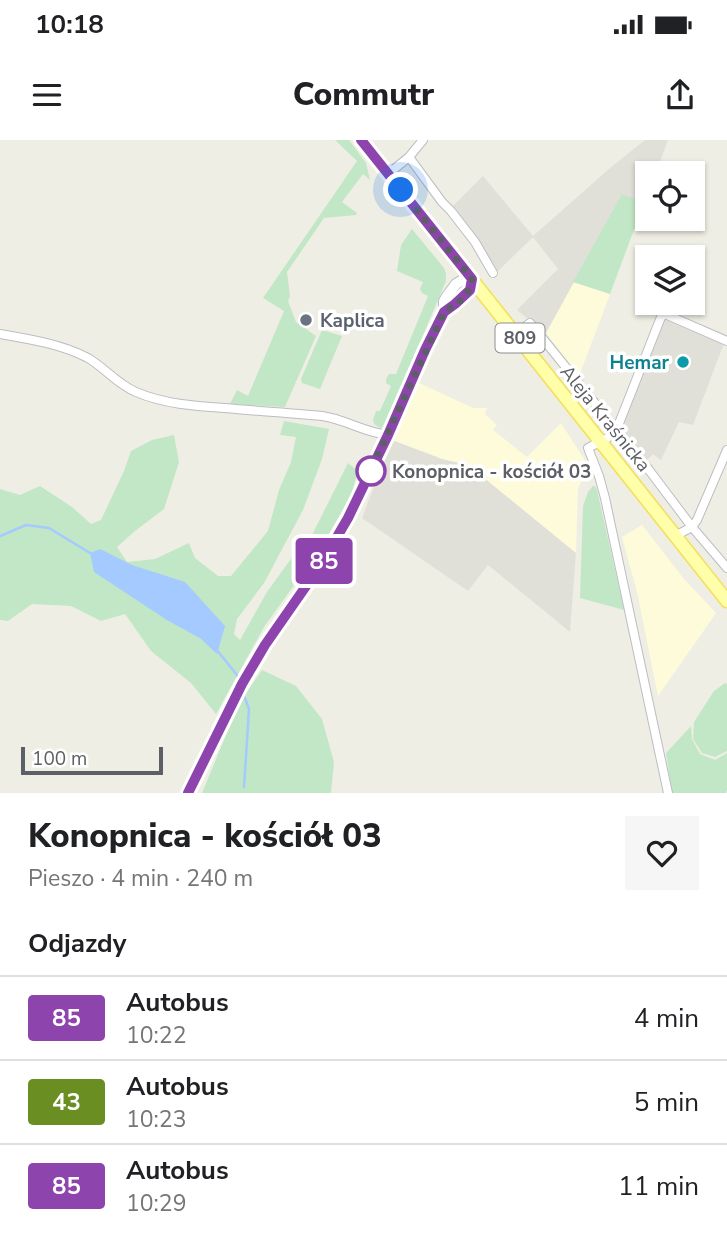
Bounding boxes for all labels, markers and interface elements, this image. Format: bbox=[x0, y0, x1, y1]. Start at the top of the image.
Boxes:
text: 10:18 bbox=[35, 7, 104, 42]
text: Commutr bbox=[293, 73, 434, 116]
icon: menu bbox=[28, 76, 66, 114]
icon: share bbox=[661, 76, 699, 114]
map controls bbox=[635, 161, 705, 315]
button: locate bbox=[635, 161, 705, 231]
your location bbox=[383, 172, 418, 207]
button: layers bbox=[635, 245, 705, 315]
place label: Kaplica bbox=[320, 308, 385, 334]
marker: Kaplica bbox=[298, 312, 314, 328]
road number: 809 bbox=[496, 323, 544, 352]
place label: Hemar bbox=[610, 350, 670, 376]
marker: Hemar bbox=[675, 354, 691, 370]
street label: Aleja Kraśnicka bbox=[554, 360, 656, 477]
marker: Konopnica - kościół 03 bbox=[356, 456, 386, 486]
place label: Konopnica - kościół 03 bbox=[392, 459, 592, 485]
line badge: 85 bbox=[292, 538, 356, 584]
text: 85 bbox=[310, 545, 338, 577]
scale bar bbox=[21, 744, 163, 776]
text: 100 m bbox=[32, 746, 87, 772]
text: Konopnica - kościół 03 bbox=[28, 814, 382, 859]
button: heart bbox=[625, 816, 699, 890]
text: Pieszo · 4 min · 240 m bbox=[28, 863, 253, 894]
text: Odjazdy bbox=[28, 926, 126, 961]
text: Autobus bbox=[126, 985, 229, 1020]
text: 4 min bbox=[634, 1001, 699, 1036]
text: 85 bbox=[52, 1002, 81, 1034]
text: 10:22 bbox=[126, 1020, 186, 1051]
text: Autobus bbox=[126, 1069, 229, 1104]
text: 5 min bbox=[634, 1085, 699, 1120]
text: 43 bbox=[52, 1086, 81, 1118]
text: 10:23 bbox=[126, 1104, 186, 1135]
text: Autobus bbox=[126, 1153, 229, 1188]
text: 11 min bbox=[618, 1169, 699, 1204]
text: 85 bbox=[52, 1170, 81, 1202]
text: 10:29 bbox=[126, 1188, 186, 1219]

